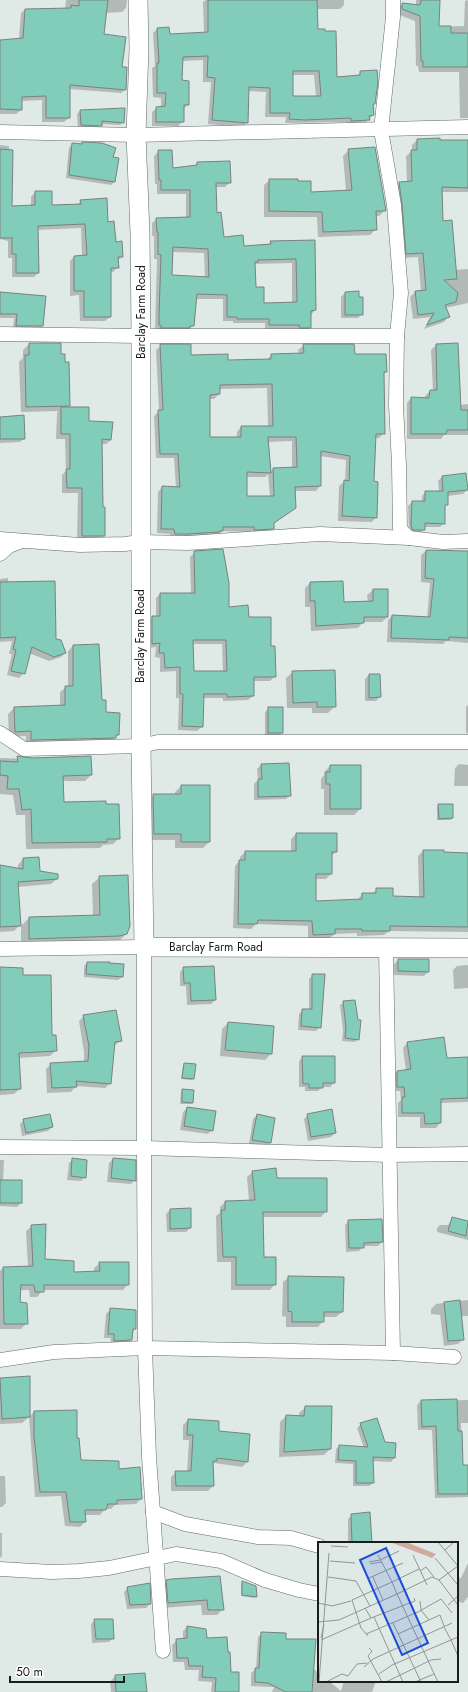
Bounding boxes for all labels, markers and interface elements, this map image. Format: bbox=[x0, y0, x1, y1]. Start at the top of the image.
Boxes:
street label: Barclay Farm Road bbox=[132, 265, 150, 359]
street label: Barclay Farm Road bbox=[131, 589, 149, 683]
street label: Barclay Farm Road bbox=[169, 938, 263, 956]
inset map bbox=[318, 1542, 458, 1682]
scale bar bbox=[10, 1658, 124, 1684]
text: 50 m bbox=[16, 1663, 43, 1681]

